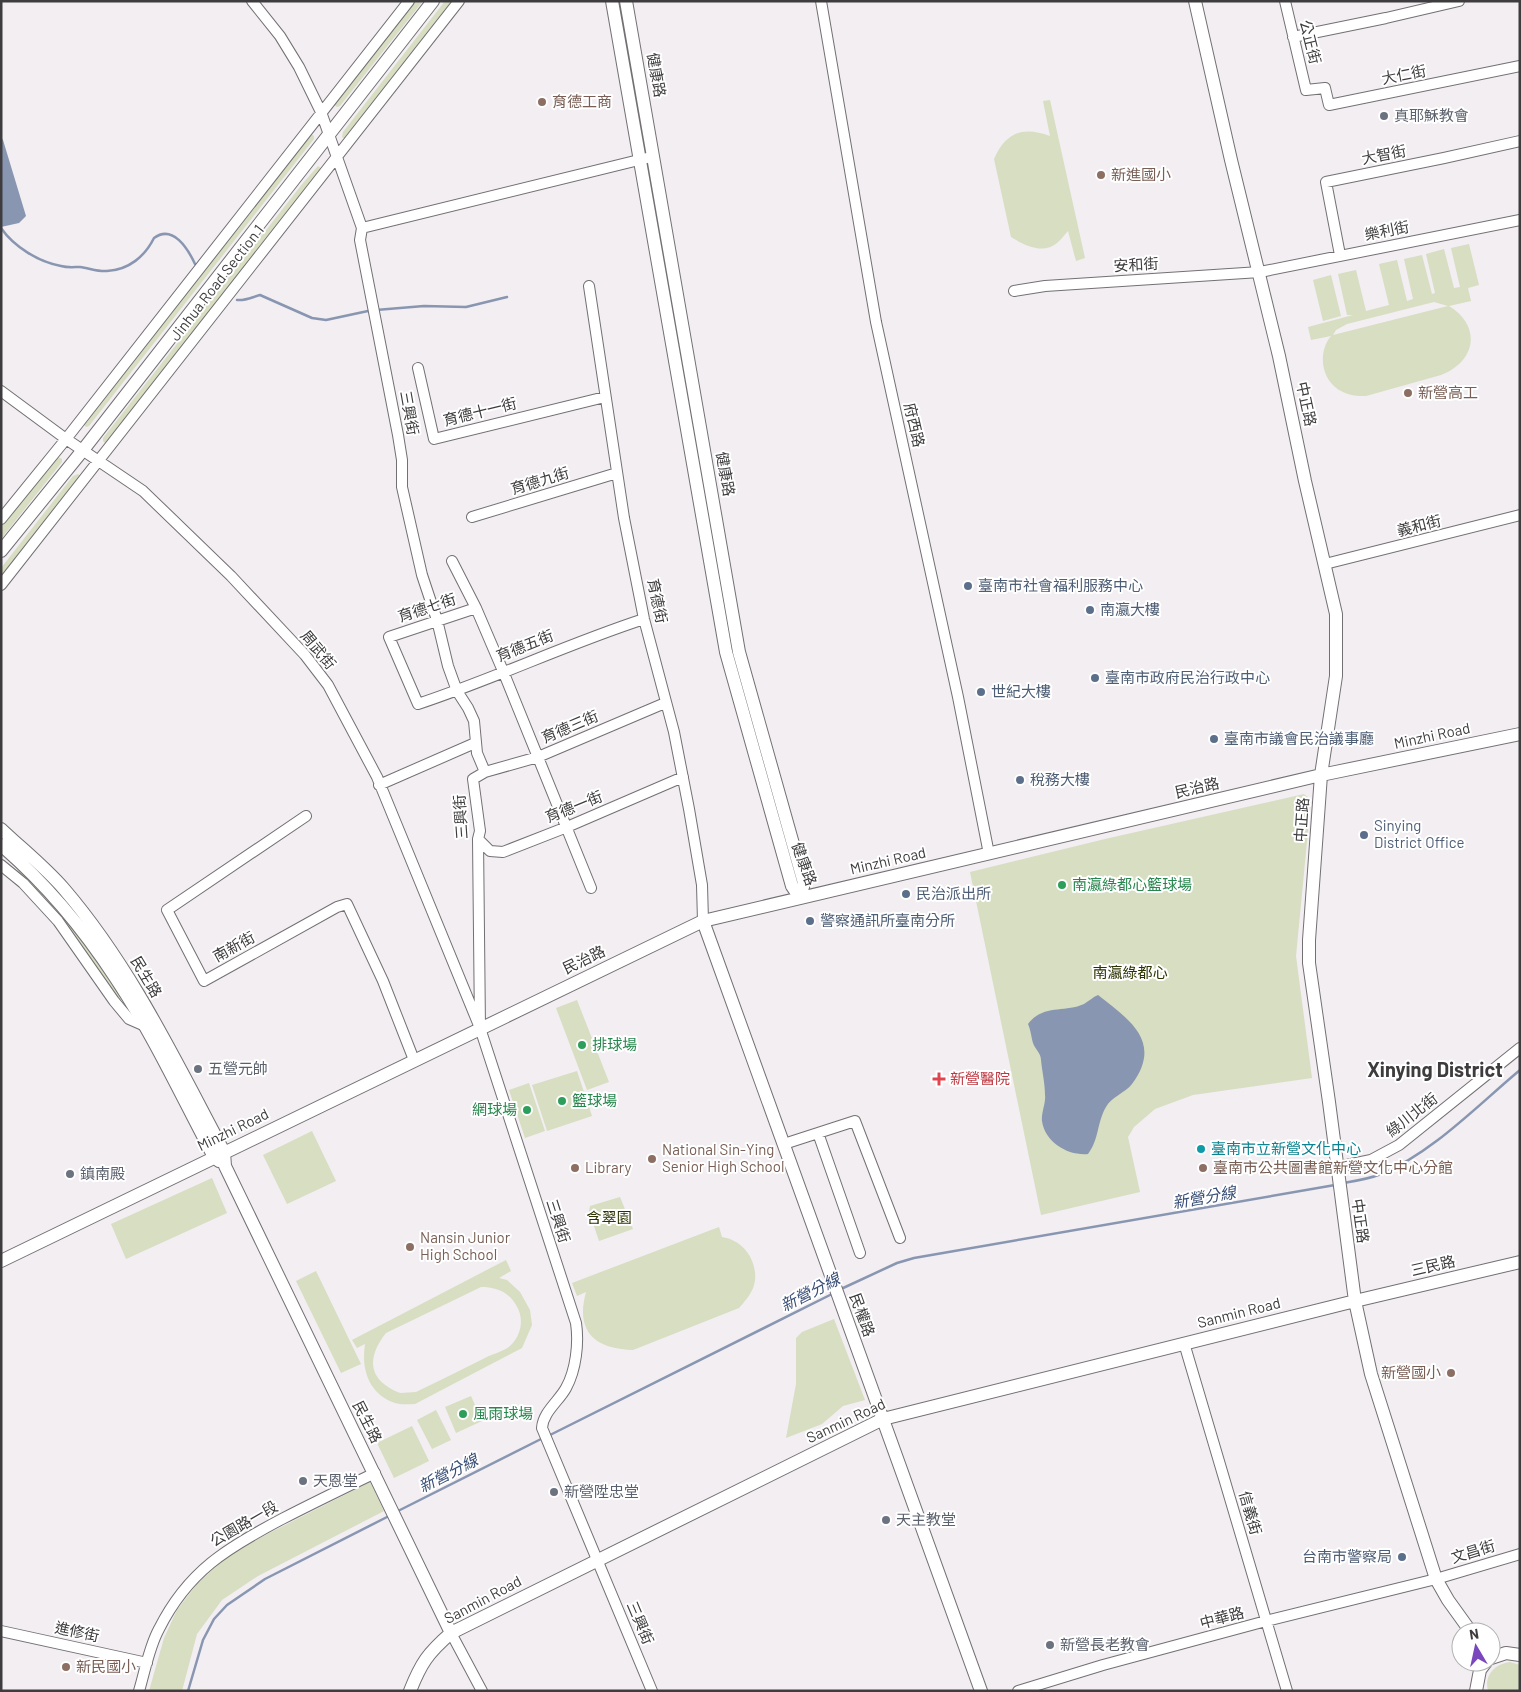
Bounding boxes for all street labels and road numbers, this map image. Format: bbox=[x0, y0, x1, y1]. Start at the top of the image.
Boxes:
street label: 公正街 bbox=[1297, 18, 1325, 66]
street label: 健康路 bbox=[644, 51, 670, 99]
street label: 大仁街 bbox=[1380, 61, 1428, 87]
street label: 大智街 bbox=[1360, 141, 1408, 167]
street label: 樂利街 bbox=[1363, 217, 1411, 243]
street label: Jinhua Road Section 1 bbox=[165, 221, 267, 344]
street label: 安和街 bbox=[1113, 254, 1159, 274]
street label: 中正路 bbox=[1293, 380, 1320, 428]
street label: 三興街 bbox=[397, 389, 423, 437]
street label: 育德十一街 bbox=[441, 393, 518, 429]
street label: 府西路 bbox=[901, 401, 929, 449]
street label: 健康路 bbox=[713, 450, 739, 498]
street label: 育德九街 bbox=[508, 463, 571, 497]
street label: 義和街 bbox=[1395, 511, 1443, 539]
street label: 育德街 bbox=[644, 577, 671, 625]
street label: 育德七街 bbox=[395, 589, 458, 625]
street label: 育德五街 bbox=[493, 625, 556, 665]
street label: 周武街 bbox=[297, 626, 340, 672]
street label: 育德三街 bbox=[538, 706, 601, 746]
street label: Minzhi Road bbox=[1392, 718, 1472, 752]
street label: 民治路 bbox=[1173, 773, 1221, 801]
street label: 育德一街 bbox=[542, 786, 605, 826]
street label: 三興街 bbox=[449, 794, 471, 840]
street label: 中正路 bbox=[1290, 797, 1312, 843]
street label: 健康路 bbox=[789, 839, 821, 888]
street label: Minzhi Road bbox=[848, 843, 928, 877]
street label: 南新街 bbox=[209, 927, 258, 965]
street label: 民治路 bbox=[559, 941, 608, 977]
street label: 民生路 bbox=[128, 953, 166, 1000]
street label: 綠川北街 bbox=[1382, 1089, 1441, 1140]
street label: Minzhi Road bbox=[194, 1104, 271, 1154]
street label: 三興街 bbox=[543, 1197, 574, 1245]
street label: 中正路 bbox=[1349, 1197, 1373, 1244]
street label: 三民路 bbox=[1409, 1251, 1457, 1279]
street label: 民權路 bbox=[847, 1290, 879, 1339]
street label: Sanmin Road bbox=[1195, 1293, 1282, 1331]
street label: Sanmin Road bbox=[803, 1394, 888, 1446]
street label: 民生路 bbox=[350, 1397, 386, 1446]
street label: 信義街 bbox=[1236, 1489, 1266, 1537]
street label: 公園路一段 bbox=[207, 1497, 280, 1550]
street label: 文昌街 bbox=[1449, 1536, 1497, 1566]
street label: Sanmin Road bbox=[441, 1571, 524, 1627]
street label: 三興街 bbox=[624, 1598, 658, 1647]
street label: 中華路 bbox=[1198, 1603, 1246, 1632]
street label: 進修街 bbox=[53, 1618, 101, 1645]

